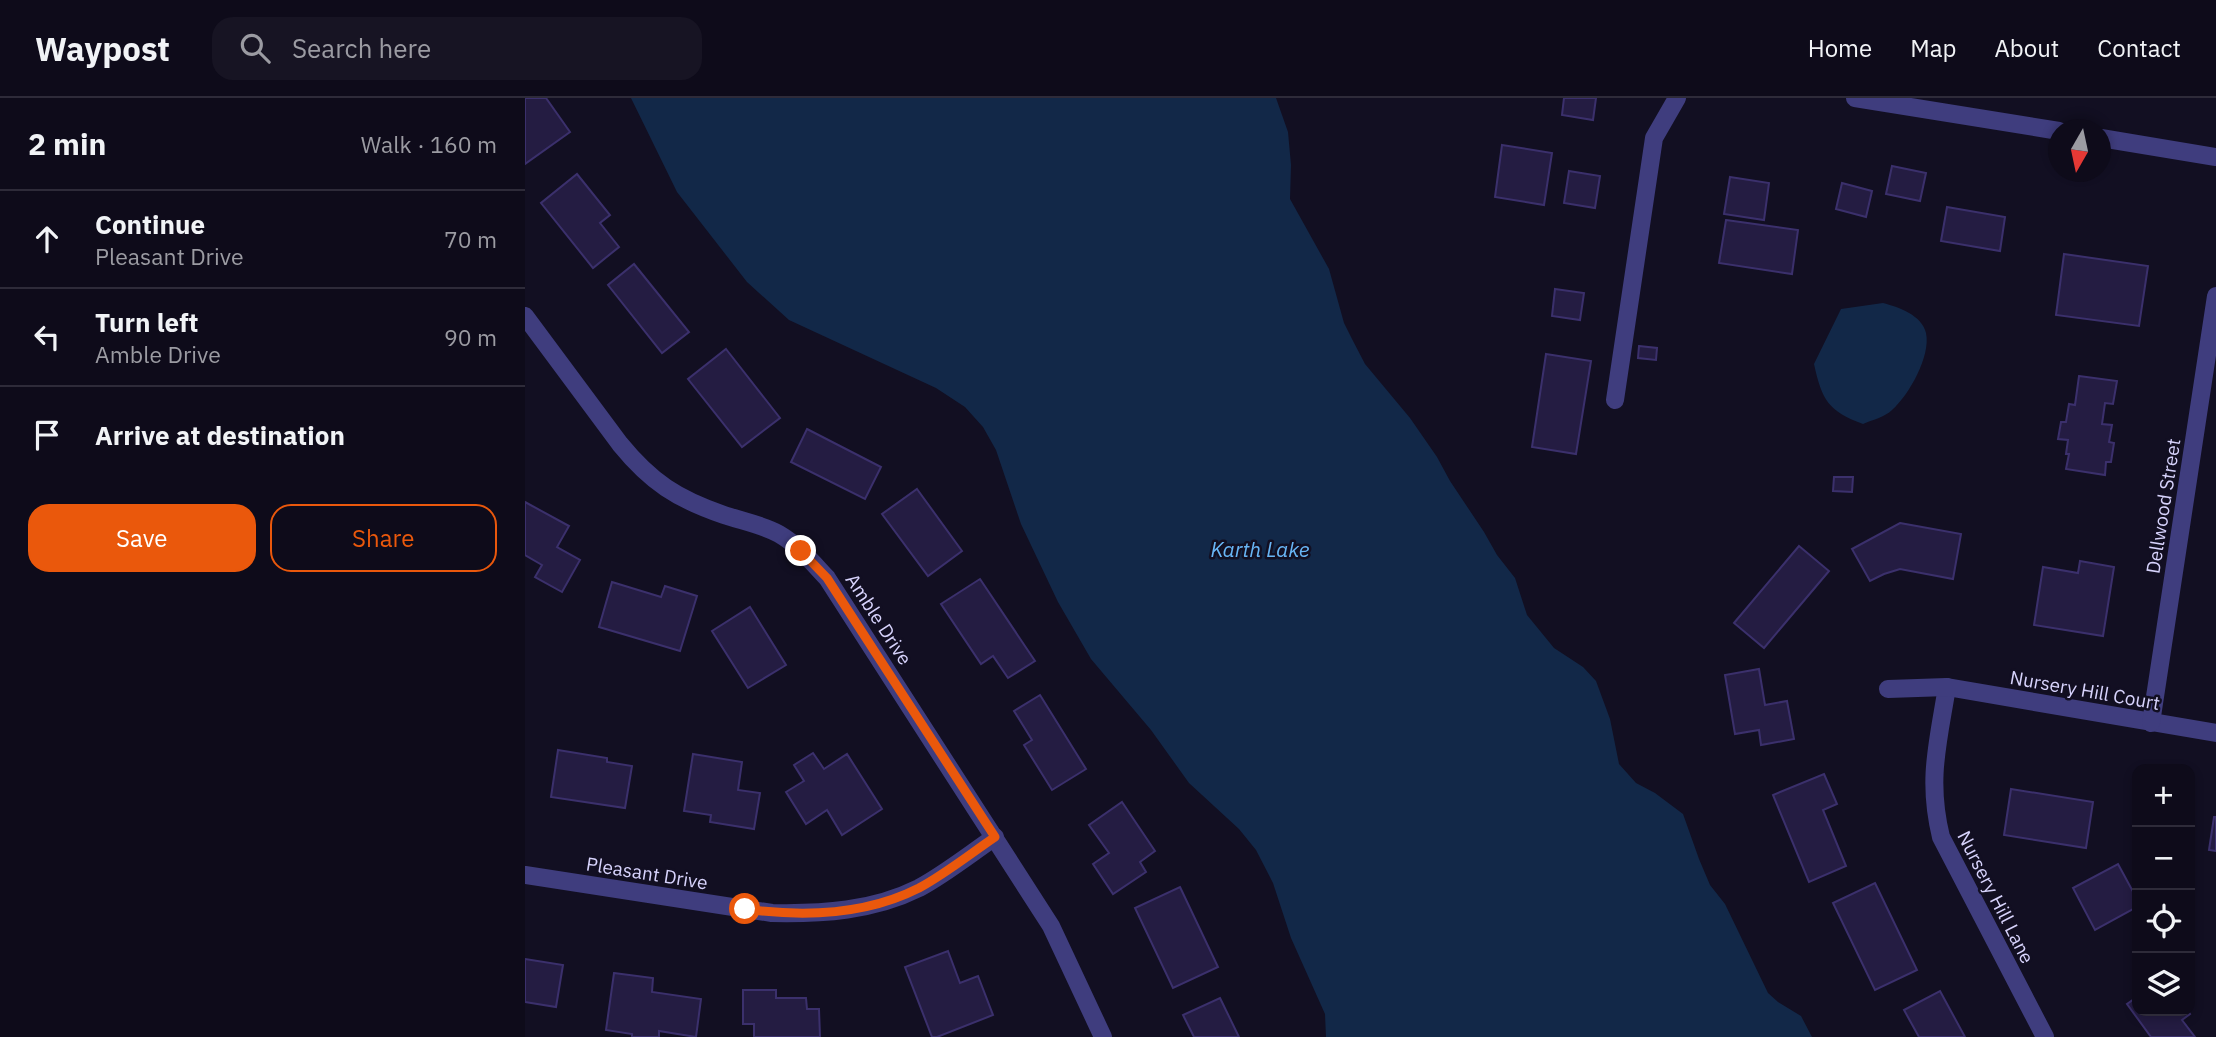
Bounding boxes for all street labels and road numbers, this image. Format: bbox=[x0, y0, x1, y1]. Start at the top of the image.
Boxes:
street label: Dellwood Street bbox=[2140, 437, 2186, 575]
street label: Amble Drive bbox=[841, 569, 917, 669]
street label: Nursery Hill Court bbox=[2008, 665, 2162, 715]
street label: Nursery Hill Lane bbox=[1952, 827, 2040, 967]
street label: Pleasant Drive bbox=[585, 852, 709, 894]

